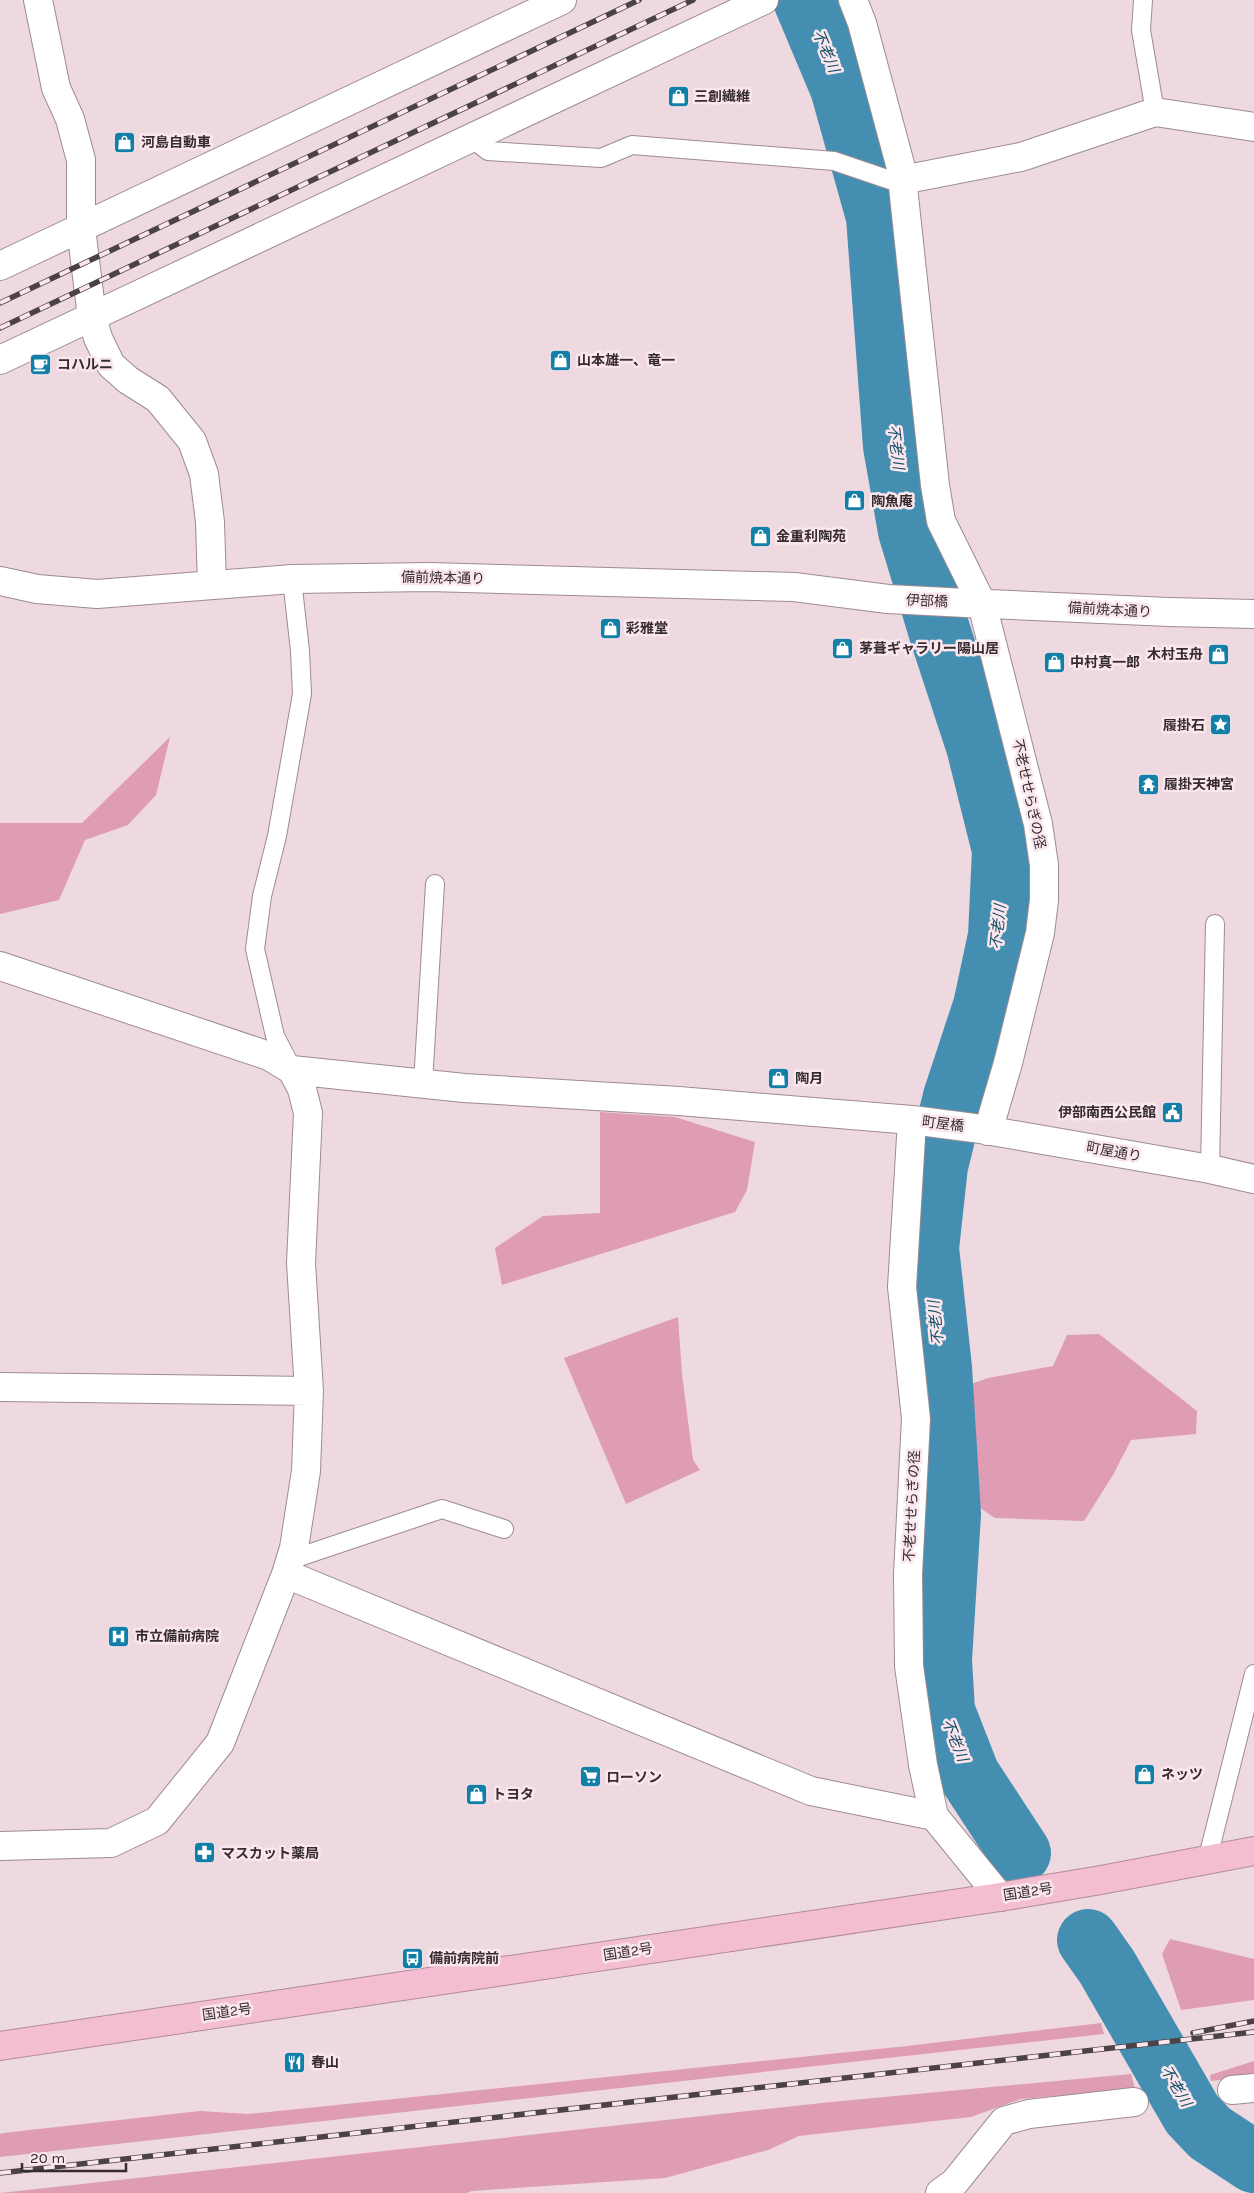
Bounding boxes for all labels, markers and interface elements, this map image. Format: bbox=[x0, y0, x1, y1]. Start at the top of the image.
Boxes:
water label: 不老川 bbox=[809, 27, 844, 77]
shop icon: 三創繊維 bbox=[666, 84, 690, 108]
place label: 三創繊維 bbox=[694, 88, 750, 105]
shop icon: 河島自動車 bbox=[113, 130, 137, 154]
place label: 河島自動車 bbox=[141, 134, 211, 151]
shop icon: 山本雄一、竜一 bbox=[549, 348, 573, 372]
cafe icon: コハルニ bbox=[29, 352, 53, 376]
place label: 山本雄一、竜一 bbox=[577, 352, 675, 369]
place label: コハルニ bbox=[57, 356, 113, 373]
water label: 不老川 bbox=[884, 424, 908, 472]
shop icon: 陶魚庵 bbox=[843, 489, 867, 513]
place label: 陶魚庵 bbox=[871, 493, 913, 510]
shop icon: 金重利陶苑 bbox=[748, 524, 772, 548]
place label: 金重利陶苑 bbox=[776, 528, 846, 545]
street label: 備前焼本通り bbox=[401, 569, 485, 587]
street label: 伊部橋 bbox=[906, 591, 948, 611]
street label: 備前焼本通り bbox=[1068, 599, 1152, 621]
shop icon: 彩雅堂 bbox=[598, 616, 622, 640]
place label: 彩雅堂 bbox=[626, 620, 668, 637]
shop icon: 茅葺ギャラリー陽山居 bbox=[831, 636, 855, 660]
place label: 茅葺ギャラリー陽山居 bbox=[859, 640, 999, 657]
shop icon: 木村玉舟 bbox=[1207, 642, 1231, 666]
place label: 木村玉舟 bbox=[1147, 646, 1203, 663]
shop icon: 中村真一郎 bbox=[1042, 650, 1066, 674]
place label: 中村真一郎 bbox=[1070, 654, 1140, 671]
place icon: 履掛石 bbox=[1209, 713, 1233, 737]
place label: 履掛石 bbox=[1163, 717, 1205, 734]
street label: 不老せせらぎの径 bbox=[1009, 737, 1049, 851]
temple icon: 履掛天神宮 bbox=[1136, 772, 1160, 796]
place label: 履掛天神宮 bbox=[1164, 776, 1234, 793]
water label: 不老川 bbox=[987, 902, 1010, 950]
shop icon: 陶月 bbox=[767, 1066, 791, 1090]
place label: 陶月 bbox=[795, 1070, 823, 1087]
public building icon: 伊部南西公民館 bbox=[1160, 1100, 1184, 1124]
place label: 伊部南西公民館 bbox=[1058, 1104, 1156, 1121]
street label: 町屋橋 bbox=[921, 1113, 965, 1135]
street label: 町屋通り bbox=[1085, 1139, 1143, 1165]
water label: 不老川 bbox=[924, 1298, 947, 1346]
street label: 不老せせらぎの径 bbox=[901, 1450, 923, 1562]
hospital icon: 市立備前病院 bbox=[107, 1624, 131, 1648]
place label: 市立備前病院 bbox=[135, 1628, 219, 1645]
water label: 不老川 bbox=[938, 1716, 973, 1766]
shop icon: ネッツ bbox=[1133, 1762, 1157, 1786]
supermarket icon: ローソン bbox=[578, 1765, 602, 1789]
place label: ネッツ bbox=[1161, 1766, 1203, 1783]
place label: ローソン bbox=[606, 1769, 662, 1786]
shop icon: トヨタ bbox=[464, 1782, 488, 1806]
place label: トヨタ bbox=[492, 1786, 534, 1803]
pharmacy icon: マスカット薬局 bbox=[193, 1841, 217, 1865]
place label: マスカット薬局 bbox=[221, 1845, 319, 1862]
street label: 国道2号 bbox=[1002, 1880, 1054, 1904]
street label: 国道2号 bbox=[602, 1940, 654, 1964]
bus stop icon: 備前病院前 bbox=[401, 1946, 425, 1970]
place label: 備前病院前 bbox=[429, 1950, 499, 1967]
street label: 国道2号 bbox=[201, 2000, 253, 2024]
restaurant icon: 春山 bbox=[283, 2050, 307, 2074]
place label: 春山 bbox=[311, 2054, 339, 2071]
water label: 不老川 bbox=[1157, 2062, 1196, 2112]
scale bar bbox=[22, 2140, 126, 2172]
text: 20 m bbox=[30, 2149, 65, 2167]

